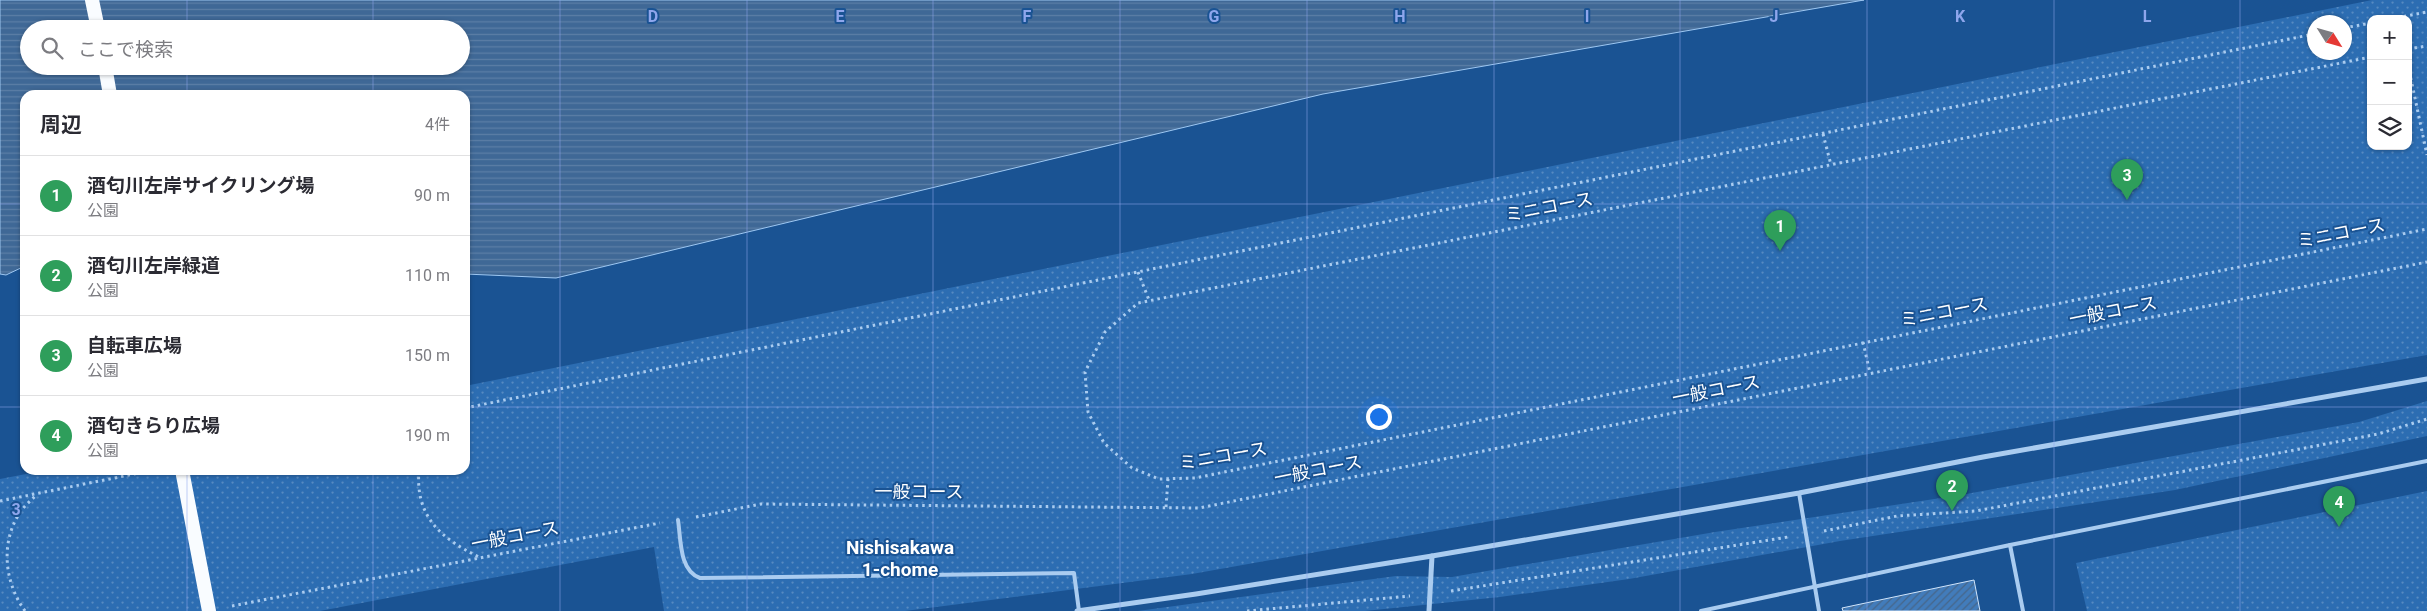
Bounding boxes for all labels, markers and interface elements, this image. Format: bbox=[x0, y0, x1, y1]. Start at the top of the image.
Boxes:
text: D bbox=[648, 7, 658, 26]
text: E bbox=[836, 7, 845, 26]
text: F bbox=[1023, 7, 1032, 26]
text: G bbox=[1209, 7, 1220, 26]
text: H bbox=[1394, 7, 1406, 26]
text: I bbox=[1585, 7, 1589, 26]
text: J bbox=[1770, 7, 1778, 26]
text: K bbox=[1955, 7, 1966, 26]
text: L bbox=[2143, 7, 2152, 26]
north arrow bbox=[2307, 15, 2352, 60]
map controls bbox=[2367, 15, 2412, 150]
button: + bbox=[2367, 15, 2412, 60]
search box bbox=[20, 20, 470, 75]
icon: search bbox=[38, 34, 66, 62]
text: ここで検索 bbox=[78, 38, 173, 61]
button: − bbox=[2367, 60, 2412, 105]
button: layers bbox=[2367, 105, 2412, 150]
text: 周辺 bbox=[40, 113, 82, 137]
text: 4件 bbox=[425, 115, 450, 134]
pin: 3 bbox=[2111, 159, 2143, 200]
text: 酒匂川左岸サイクリング場 bbox=[87, 174, 315, 197]
text: 1 bbox=[51, 186, 61, 205]
text: 90 m bbox=[414, 186, 450, 205]
street label: ミニコース bbox=[1503, 188, 1595, 225]
text: 公園 bbox=[87, 201, 119, 220]
pin: 1 bbox=[1764, 210, 1796, 251]
street label: ミニコース bbox=[2295, 214, 2387, 251]
text: 酒匂川左岸緑道 bbox=[87, 254, 220, 277]
text: 2 bbox=[51, 266, 61, 285]
text: 110 m bbox=[405, 266, 450, 285]
text: 公園 bbox=[87, 281, 119, 300]
street label: 一般コース bbox=[2067, 292, 2159, 329]
street label: ミニコース bbox=[1898, 293, 1990, 330]
text: 自転車広場 bbox=[87, 334, 182, 357]
text: 3 bbox=[51, 346, 61, 365]
text: 150 m bbox=[405, 346, 450, 365]
text: 公園 bbox=[87, 361, 119, 380]
street label: 一般コース bbox=[1670, 371, 1762, 408]
your location bbox=[1366, 404, 1392, 430]
text: 酒匂きらり広場 bbox=[87, 414, 220, 437]
text: 4 bbox=[51, 426, 61, 445]
text: 190 m bbox=[405, 426, 450, 445]
street label: ミニコース bbox=[1177, 437, 1269, 474]
text: 公園 bbox=[87, 441, 119, 460]
street label: 一般コース bbox=[1272, 451, 1364, 488]
pin: 2 bbox=[1936, 470, 1968, 511]
street label: 一般コース bbox=[874, 481, 964, 502]
pin: 4 bbox=[2323, 486, 2355, 527]
text: 3 bbox=[11, 500, 21, 519]
street label: 一般コース bbox=[469, 517, 561, 554]
district label: Nishisakawa 1-chome bbox=[846, 536, 954, 581]

